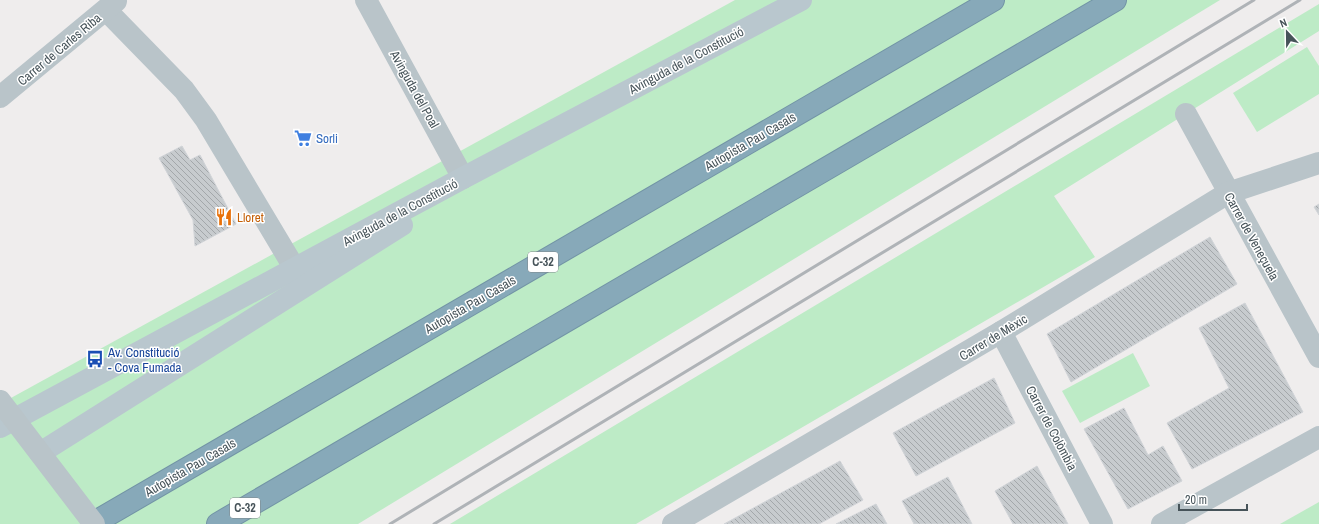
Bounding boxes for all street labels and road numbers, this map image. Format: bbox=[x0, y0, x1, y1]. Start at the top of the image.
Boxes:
street label: Carrer de Carles Riba bbox=[14, 9, 105, 89]
street label: Avinguda de la Constitució bbox=[625, 23, 747, 98]
street label: Avinguda del Poal bbox=[386, 46, 443, 131]
street label: Autopista Pau Casals bbox=[701, 108, 799, 175]
street label: Avinguda de la Constitució bbox=[339, 175, 461, 250]
street label: Carrer de Veneçuela bbox=[1220, 189, 1283, 283]
road number: C-32 bbox=[528, 252, 558, 272]
street label: Autopista Pau Casals bbox=[421, 271, 519, 338]
street label: Carrer de Mèxic bbox=[956, 310, 1030, 364]
street label: Carrer de Colòmbia bbox=[1022, 383, 1081, 474]
street label: Autopista Pau Casals bbox=[141, 434, 239, 501]
road number: C-32 bbox=[230, 498, 260, 518]

